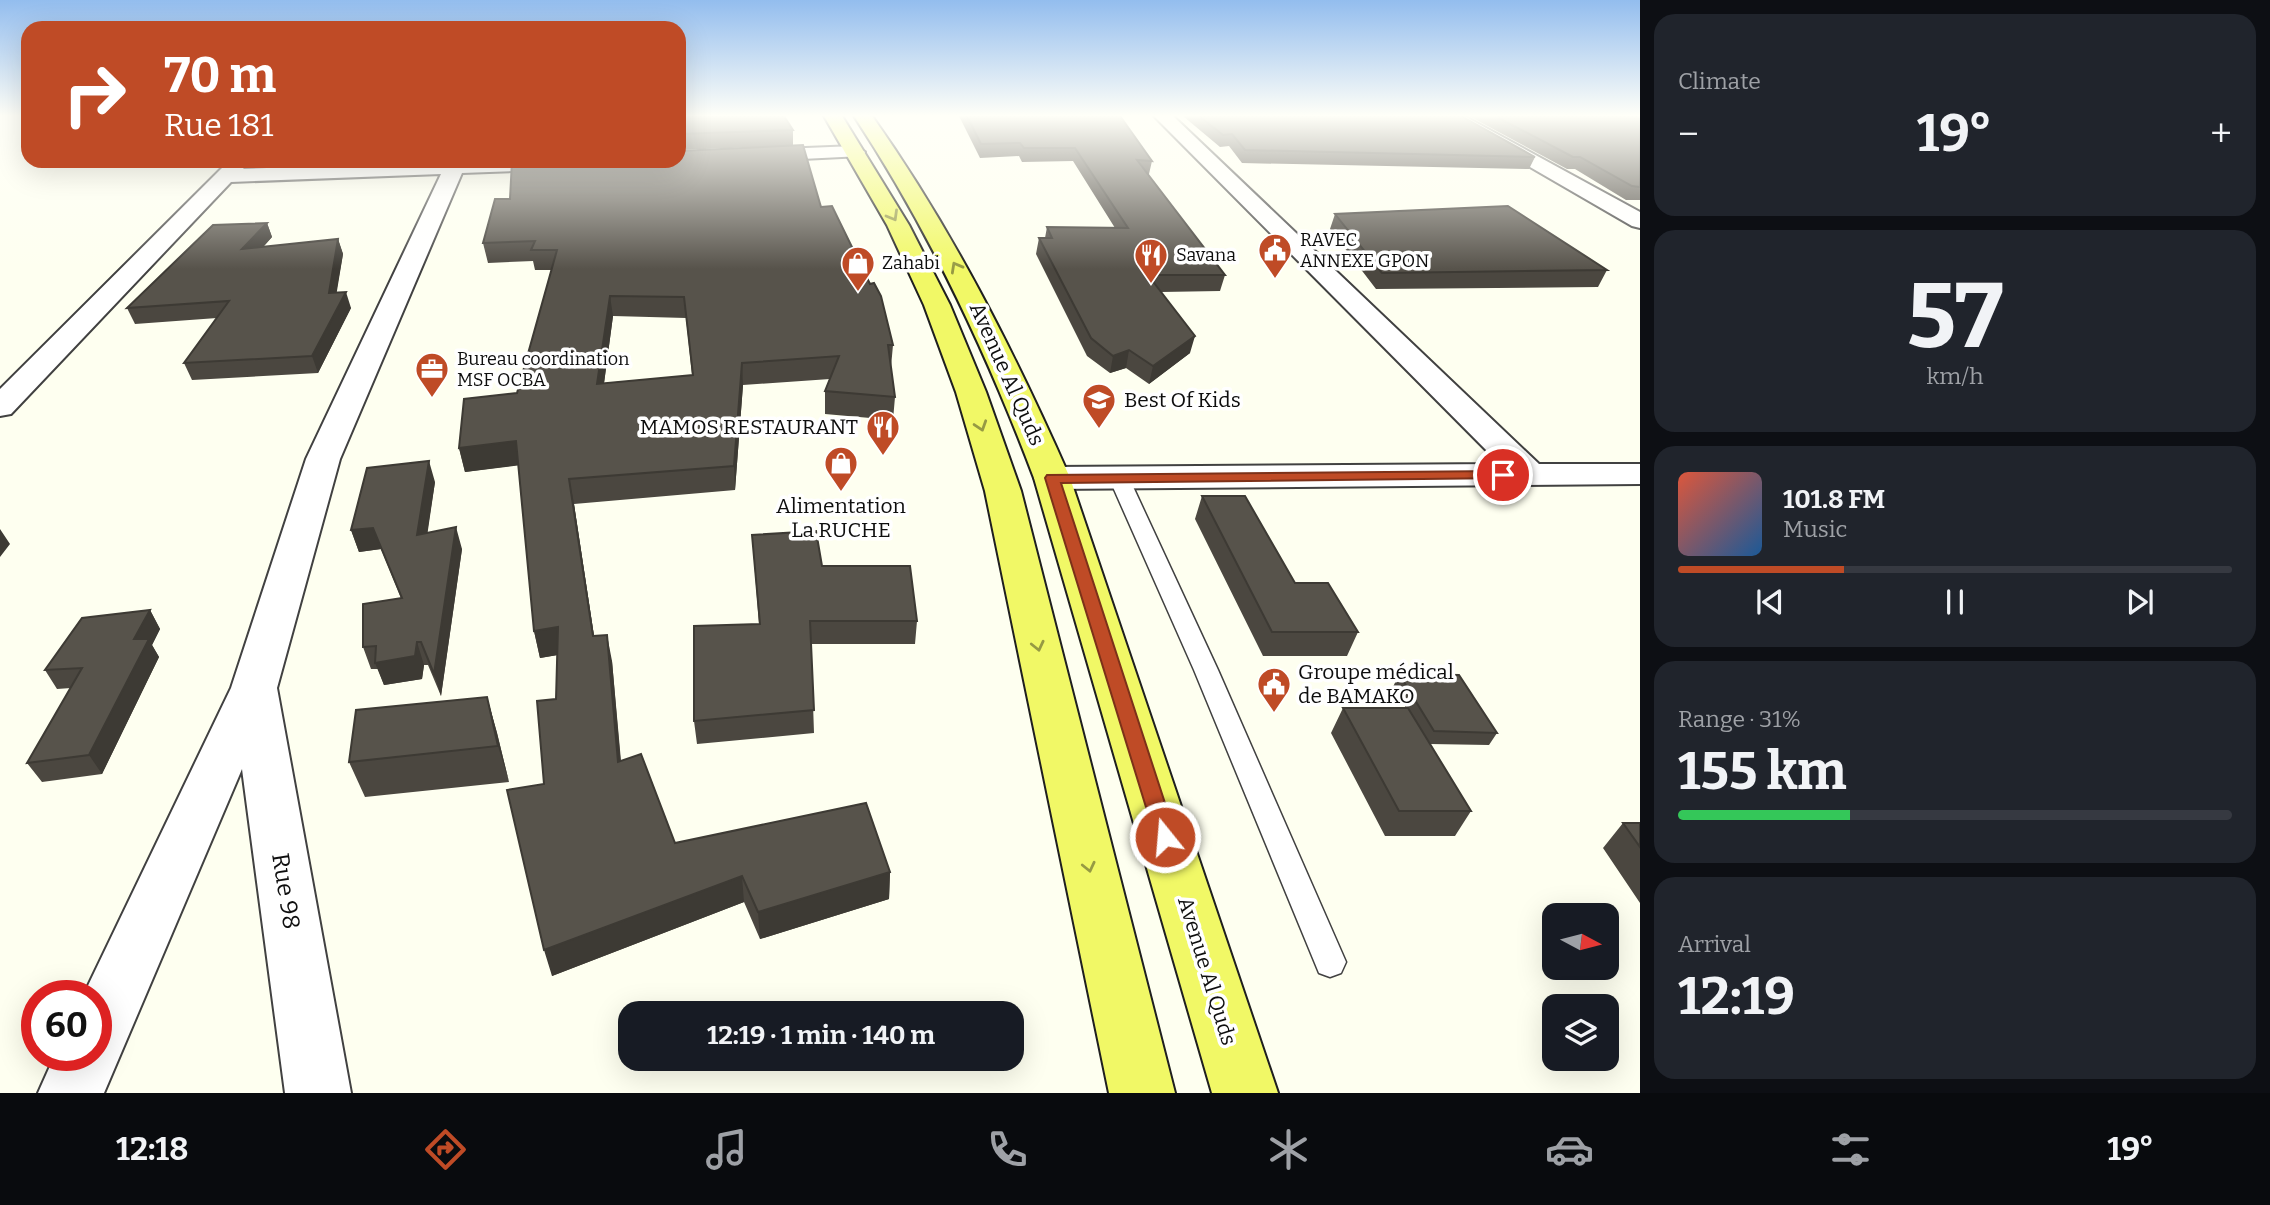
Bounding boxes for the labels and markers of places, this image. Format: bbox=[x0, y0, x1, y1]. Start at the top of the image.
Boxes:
place label: RAVEC ANNEXE GPON bbox=[1300, 229, 1429, 272]
public building icon: RAVEC ANNEXE GPON bbox=[1256, 231, 1294, 280]
restaurant icon: Savana bbox=[1132, 236, 1170, 285]
shop icon: Zahabi bbox=[839, 244, 877, 293]
place label: Savana bbox=[1176, 244, 1236, 266]
place label: Zahabi bbox=[882, 252, 940, 274]
place label: Bureau coordination MSF OCBA bbox=[457, 348, 630, 391]
office icon: Bureau coordination MSF OCBA bbox=[413, 350, 451, 399]
school or university icon: Best Of Kids bbox=[1080, 381, 1118, 430]
place label: Best Of Kids bbox=[1124, 387, 1241, 413]
restaurant icon: MAMOS RESTAURANT bbox=[864, 408, 902, 457]
place label: MAMOS RESTAURANT bbox=[640, 414, 858, 440]
shop icon: Alimentation La RUCHE bbox=[822, 444, 860, 493]
pin bbox=[1473, 445, 1533, 505]
place label: Alimentation La RUCHE bbox=[776, 493, 906, 543]
place label: Groupe médical de BAMAKO bbox=[1298, 659, 1454, 709]
public building icon: Groupe médical de BAMAKO bbox=[1255, 665, 1293, 714]

